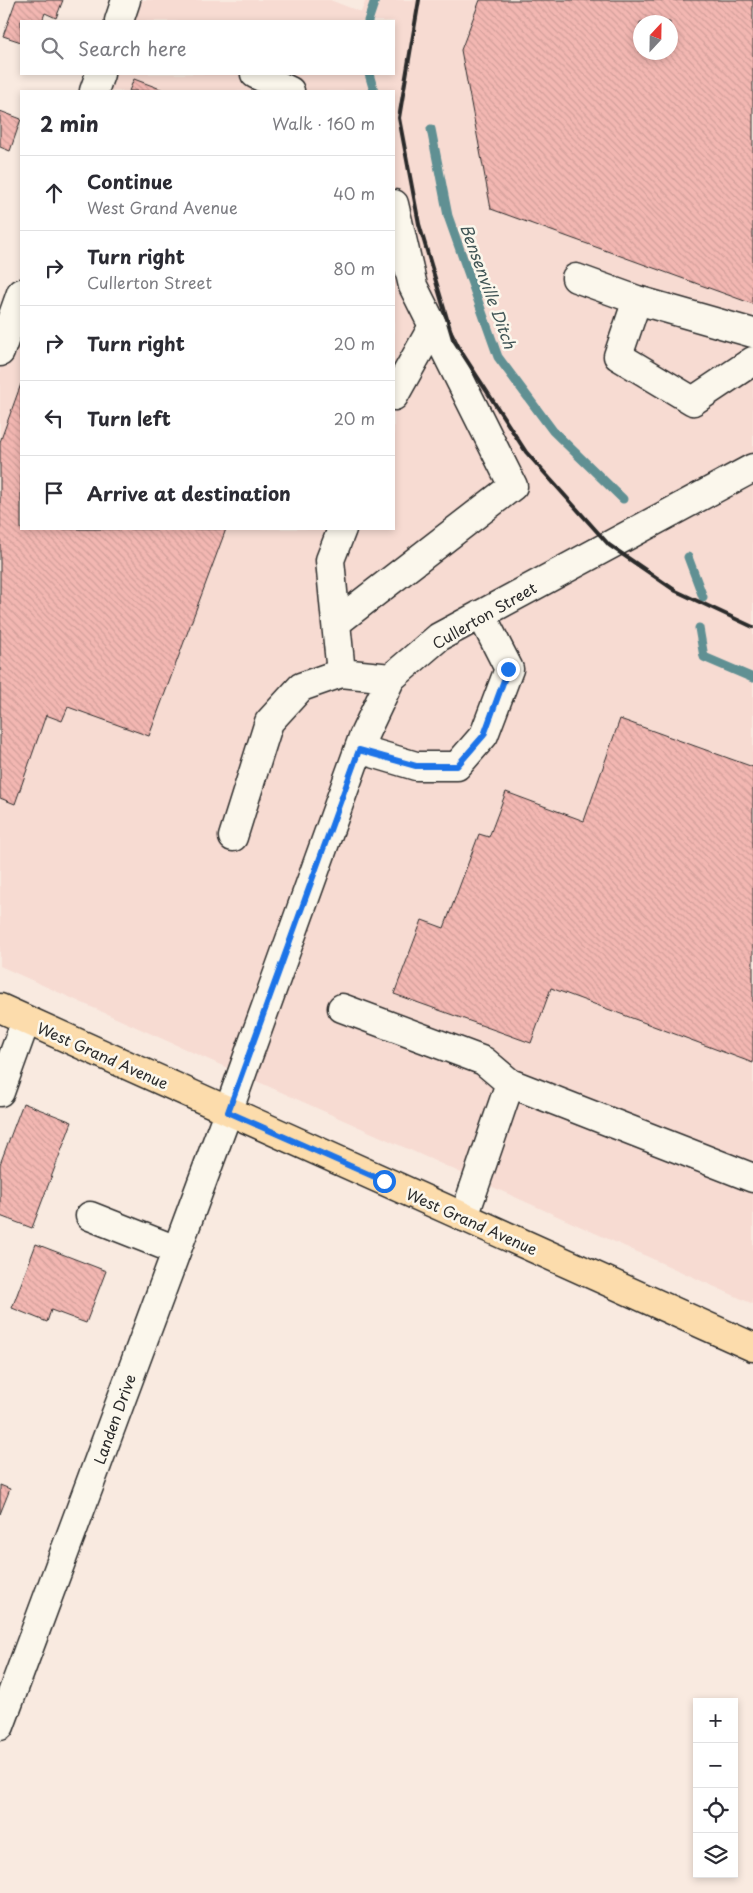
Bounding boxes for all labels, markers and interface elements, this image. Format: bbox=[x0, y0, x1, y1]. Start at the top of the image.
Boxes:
north arrow bbox=[633, 15, 678, 60]
search box bbox=[20, 20, 395, 75]
icon: search bbox=[38, 34, 66, 62]
text: Search here bbox=[78, 34, 187, 62]
text: 2 min bbox=[40, 107, 99, 139]
text: Walk · 160 m bbox=[272, 111, 375, 135]
text: Continue bbox=[87, 167, 173, 195]
icon: ahead bbox=[40, 179, 68, 207]
text: 40 m bbox=[333, 181, 375, 205]
text: West Grand Avenue bbox=[87, 195, 238, 219]
water label: Bensenville Ditch bbox=[455, 220, 523, 352]
text: Turn right bbox=[87, 242, 185, 270]
icon: right bbox=[40, 254, 68, 282]
text: 80 m bbox=[333, 256, 375, 280]
text: Cullerton Street bbox=[87, 270, 212, 294]
icon: right bbox=[40, 329, 68, 357]
text: Turn right bbox=[87, 329, 185, 357]
text: 20 m bbox=[334, 331, 375, 355]
icon: left bbox=[40, 404, 68, 432]
text: Turn left bbox=[87, 404, 171, 432]
text: 20 m bbox=[334, 406, 375, 430]
icon: arrive bbox=[40, 479, 68, 507]
text: Arrive at destination bbox=[87, 479, 291, 507]
street label: Cullerton Street bbox=[428, 576, 540, 654]
route end bbox=[497, 658, 520, 681]
street label: West Grand Avenue bbox=[34, 1016, 172, 1094]
route start bbox=[373, 1170, 396, 1193]
street label: West Grand Avenue bbox=[403, 1182, 541, 1260]
street label: Landen Drive bbox=[87, 1371, 141, 1467]
map controls bbox=[693, 1698, 738, 1878]
button: + bbox=[693, 1698, 738, 1743]
button: − bbox=[693, 1743, 738, 1788]
button: locate bbox=[693, 1788, 738, 1833]
button: layers bbox=[693, 1833, 738, 1878]

